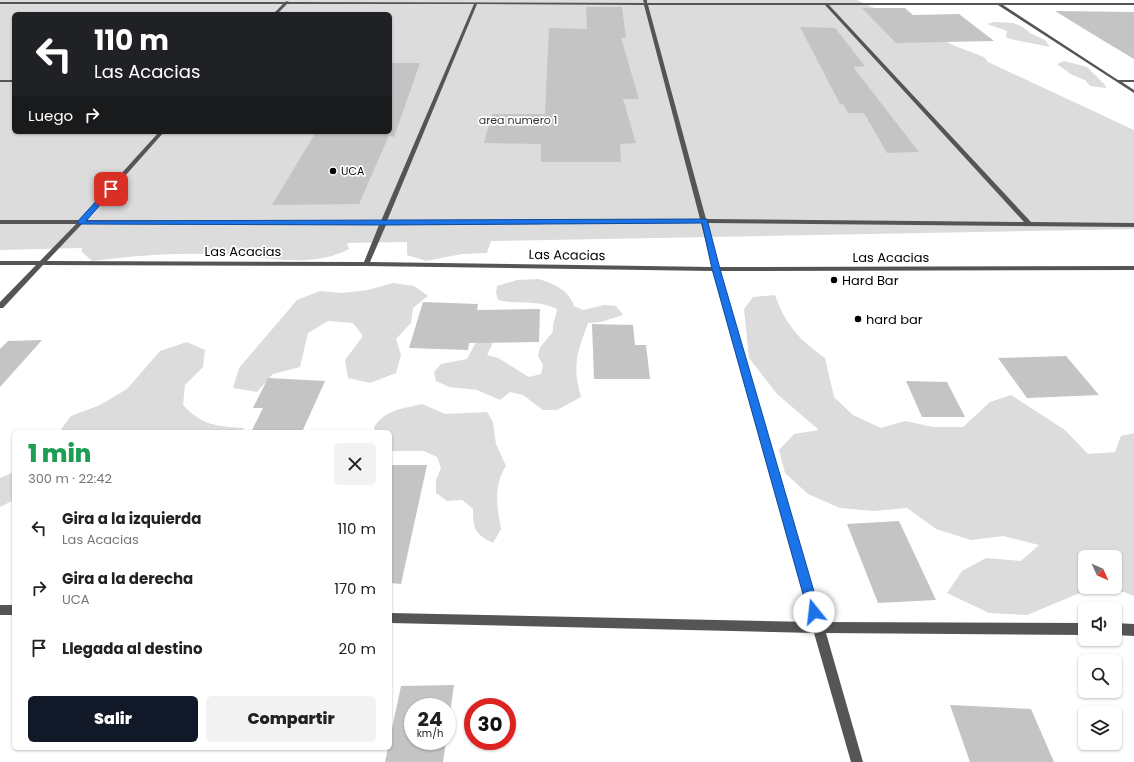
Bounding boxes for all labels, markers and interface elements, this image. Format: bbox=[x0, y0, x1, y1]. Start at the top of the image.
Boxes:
text: 110 m bbox=[94, 21, 169, 60]
icon: left bbox=[28, 28, 80, 80]
text: Las Acacias bbox=[94, 59, 200, 84]
icon: right bbox=[81, 104, 103, 126]
text: Luego bbox=[28, 105, 73, 126]
park label: area numero 1 bbox=[479, 112, 557, 128]
place label: UCA bbox=[341, 163, 365, 179]
marker: UCA bbox=[328, 166, 338, 176]
pin bbox=[94, 172, 128, 206]
icon: arrive bbox=[100, 178, 122, 200]
street label: Las Acacias bbox=[205, 242, 282, 261]
street label: Las Acacias bbox=[528, 245, 606, 265]
street label: Las Acacias bbox=[853, 248, 930, 267]
place label: Hard Bar bbox=[842, 271, 899, 290]
marker: Hard Bar bbox=[829, 275, 839, 285]
place label: hard bar bbox=[866, 310, 923, 329]
marker: hard bar bbox=[853, 314, 863, 324]
text: 1 min bbox=[28, 437, 91, 470]
button: close bbox=[334, 443, 376, 485]
text: 300 m · 22:42 bbox=[28, 469, 112, 488]
text: Gira a la izquierda bbox=[62, 508, 201, 529]
icon: left bbox=[28, 517, 50, 539]
text: 110 m bbox=[338, 518, 376, 539]
text: Las Acacias bbox=[62, 530, 139, 549]
north arrow bbox=[1078, 550, 1122, 594]
map controls bbox=[1078, 550, 1122, 750]
text: Gira a la derecha bbox=[62, 568, 193, 589]
icon: right bbox=[28, 577, 50, 599]
text: 170 m bbox=[334, 578, 376, 599]
text: UCA bbox=[62, 590, 90, 609]
position arrow bbox=[793, 591, 835, 633]
button: sound bbox=[1078, 602, 1122, 646]
icon: arrive bbox=[28, 637, 50, 659]
text: Llegada al destino bbox=[62, 638, 203, 659]
text: 20 m bbox=[338, 638, 376, 659]
button: search bbox=[1078, 654, 1122, 698]
button: Salir bbox=[28, 696, 198, 742]
button: Compartir bbox=[206, 696, 376, 742]
speed limit sign: 30 bbox=[464, 698, 516, 750]
text: 24 bbox=[418, 705, 442, 733]
button: layers bbox=[1078, 706, 1122, 750]
text: km/h bbox=[417, 726, 443, 741]

